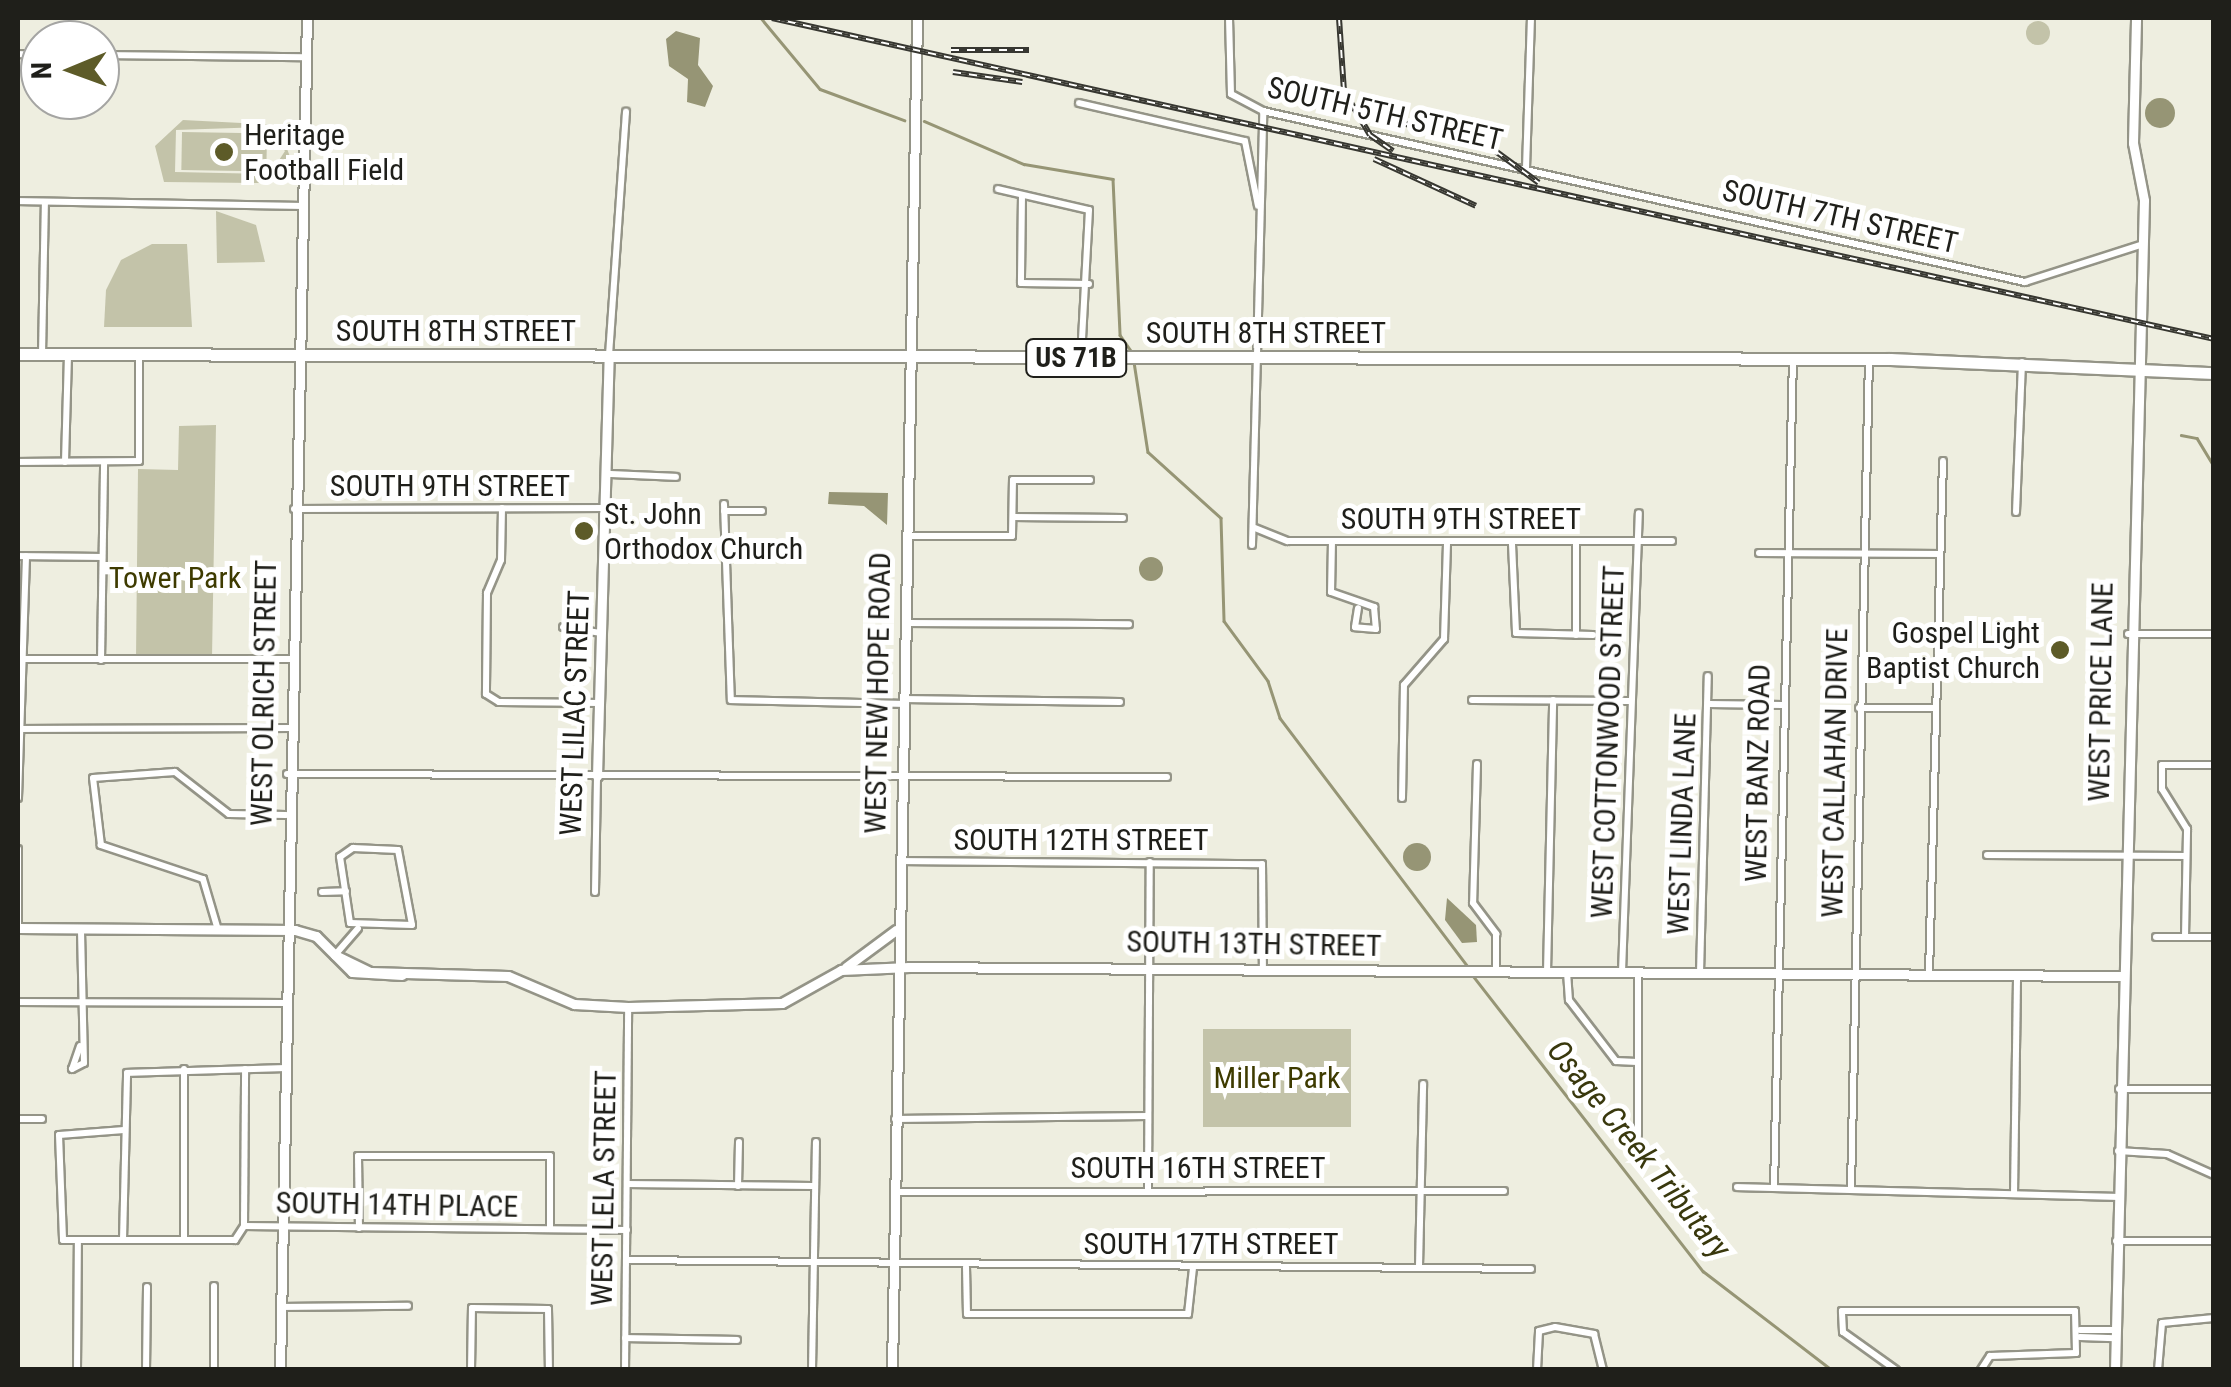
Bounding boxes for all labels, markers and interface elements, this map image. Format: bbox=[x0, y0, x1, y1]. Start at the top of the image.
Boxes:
north arrow bbox=[20, 20, 120, 120]
text: N bbox=[25, 62, 58, 79]
street label: SOUTH 5TH STREET bbox=[1264, 69, 1506, 159]
place label: Heritage Football Field bbox=[244, 117, 404, 188]
marker: Heritage Football Field bbox=[213, 141, 235, 163]
street label: SOUTH 7TH STREET bbox=[1719, 172, 1961, 262]
street label: SOUTH 8TH STREET bbox=[336, 313, 576, 349]
street label: SOUTH 8TH STREET bbox=[1146, 315, 1386, 351]
road number: US 71B bbox=[1024, 335, 1128, 381]
street label: SOUTH 9TH STREET bbox=[330, 468, 570, 504]
place label: St. John Orthodox Church bbox=[604, 496, 803, 566]
street label: SOUTH 9TH STREET bbox=[1341, 501, 1581, 537]
marker: St. John Orthodox Church bbox=[573, 520, 595, 542]
street label: WEST NEW HOPE ROAD bbox=[858, 552, 898, 834]
street label: WEST OLRICH STREET bbox=[244, 559, 284, 827]
park label: Tower Park bbox=[109, 560, 241, 596]
street label: WEST COTTONWOOD STREET bbox=[1584, 565, 1632, 919]
street label: WEST PRICE LANE bbox=[2081, 582, 2121, 802]
street label: WEST LILAC STREET bbox=[553, 589, 597, 837]
place label: Gospel Light Baptist Church bbox=[1866, 615, 2040, 686]
street label: WEST CALLAHAN DRIVE bbox=[1814, 628, 1856, 918]
marker: Gospel Light Baptist Church bbox=[2049, 639, 2071, 661]
street label: WEST BANZ ROAD bbox=[1738, 663, 1778, 883]
street label: WEST LINDA LANE bbox=[1660, 712, 1704, 936]
street label: SOUTH 12TH STREET bbox=[953, 822, 1209, 858]
street label: SOUTH 13TH STREET bbox=[1126, 924, 1382, 964]
water label: Osage Creek Tributary bbox=[1539, 1032, 1739, 1266]
park label: Miller Park bbox=[1214, 1060, 1340, 1096]
street label: WEST LELA STREET bbox=[584, 1069, 624, 1307]
street label: SOUTH 16TH STREET bbox=[1070, 1150, 1326, 1186]
street label: SOUTH 14TH PLACE bbox=[275, 1185, 519, 1225]
street label: SOUTH 17TH STREET bbox=[1083, 1226, 1339, 1262]

